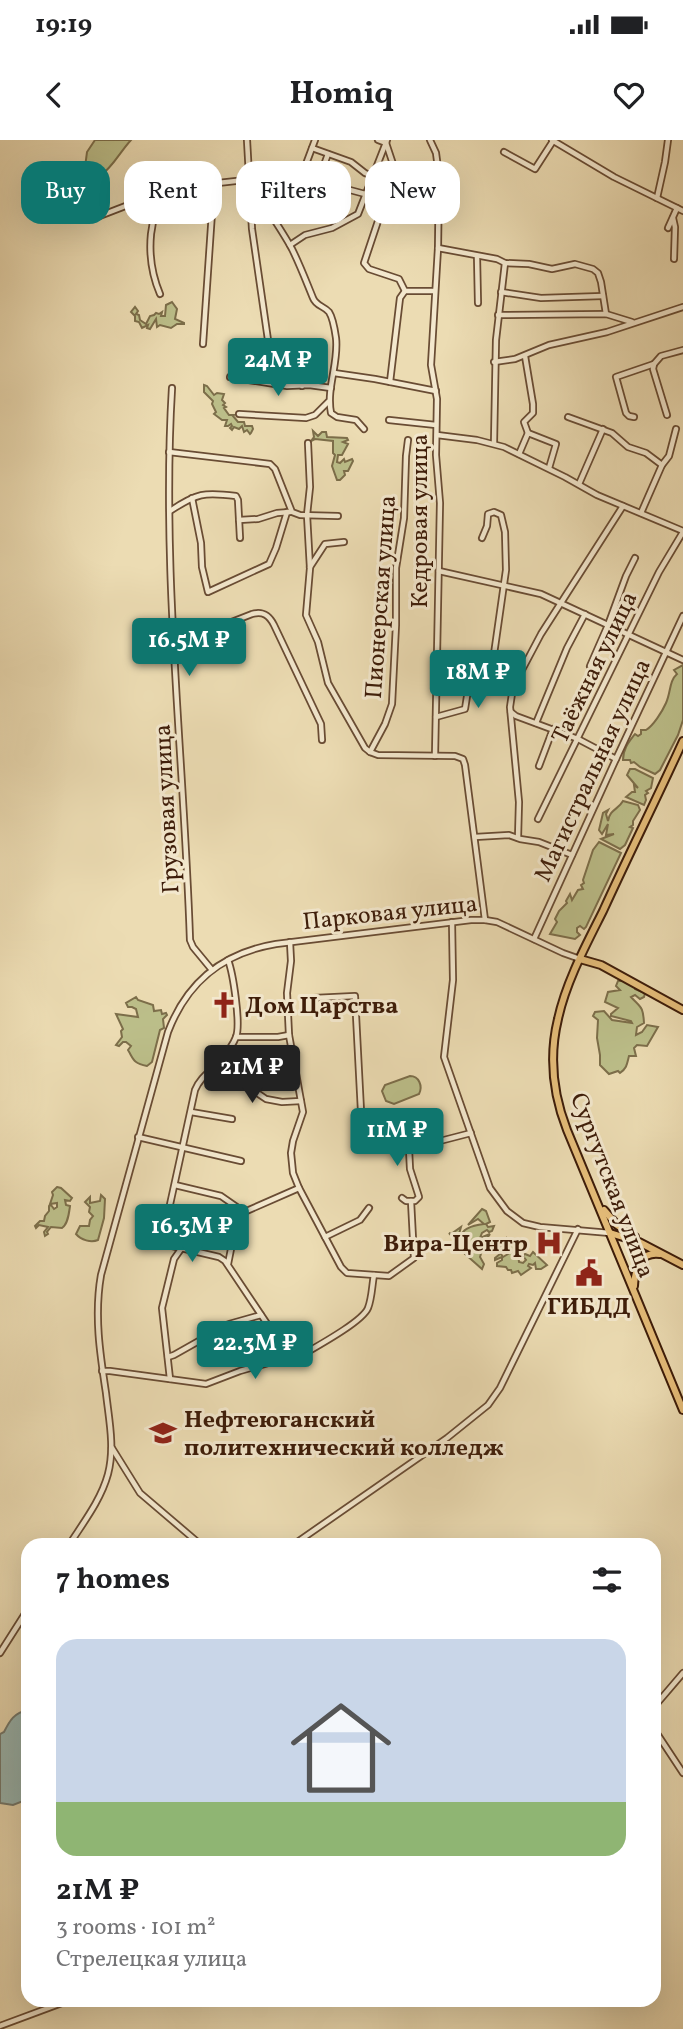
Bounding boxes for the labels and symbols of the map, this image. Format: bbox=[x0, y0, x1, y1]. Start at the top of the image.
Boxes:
pin: 24M ₽ bbox=[229, 338, 327, 398]
street label: Кедровая улица bbox=[404, 434, 438, 608]
street label: Пионерская улица bbox=[358, 494, 406, 700]
street label: Таёжная улица bbox=[544, 586, 647, 749]
pin: 16.5M ₽ bbox=[124, 618, 254, 678]
pin: 18M ₽ bbox=[429, 650, 527, 710]
street label: Магистральная улица bbox=[527, 654, 661, 888]
street label: Грузовая улица bbox=[147, 723, 189, 895]
street label: Парковая улица bbox=[301, 888, 479, 940]
church icon: Дом Царства bbox=[209, 990, 239, 1020]
place label: Дом Царства bbox=[245, 990, 398, 1024]
pin: 21M ₽ bbox=[203, 1046, 301, 1105]
street label: Сургутская улица bbox=[560, 1088, 662, 1283]
pin: 11M ₽ bbox=[348, 1108, 446, 1168]
pin: 16.3M ₽ bbox=[127, 1204, 257, 1264]
place label: Вира-Центр bbox=[383, 1228, 528, 1262]
hospital icon: Вира-Центр bbox=[534, 1228, 564, 1258]
public building icon: ГИБДД bbox=[574, 1258, 604, 1288]
place label: ГИБДД bbox=[547, 1291, 631, 1325]
pin: 22.3M ₽ bbox=[190, 1322, 320, 1381]
place label: Нефтеюганский политехнический колледж bbox=[184, 1404, 504, 1466]
school or university icon: Нефтеюганский политехнический колледж bbox=[148, 1418, 178, 1448]

